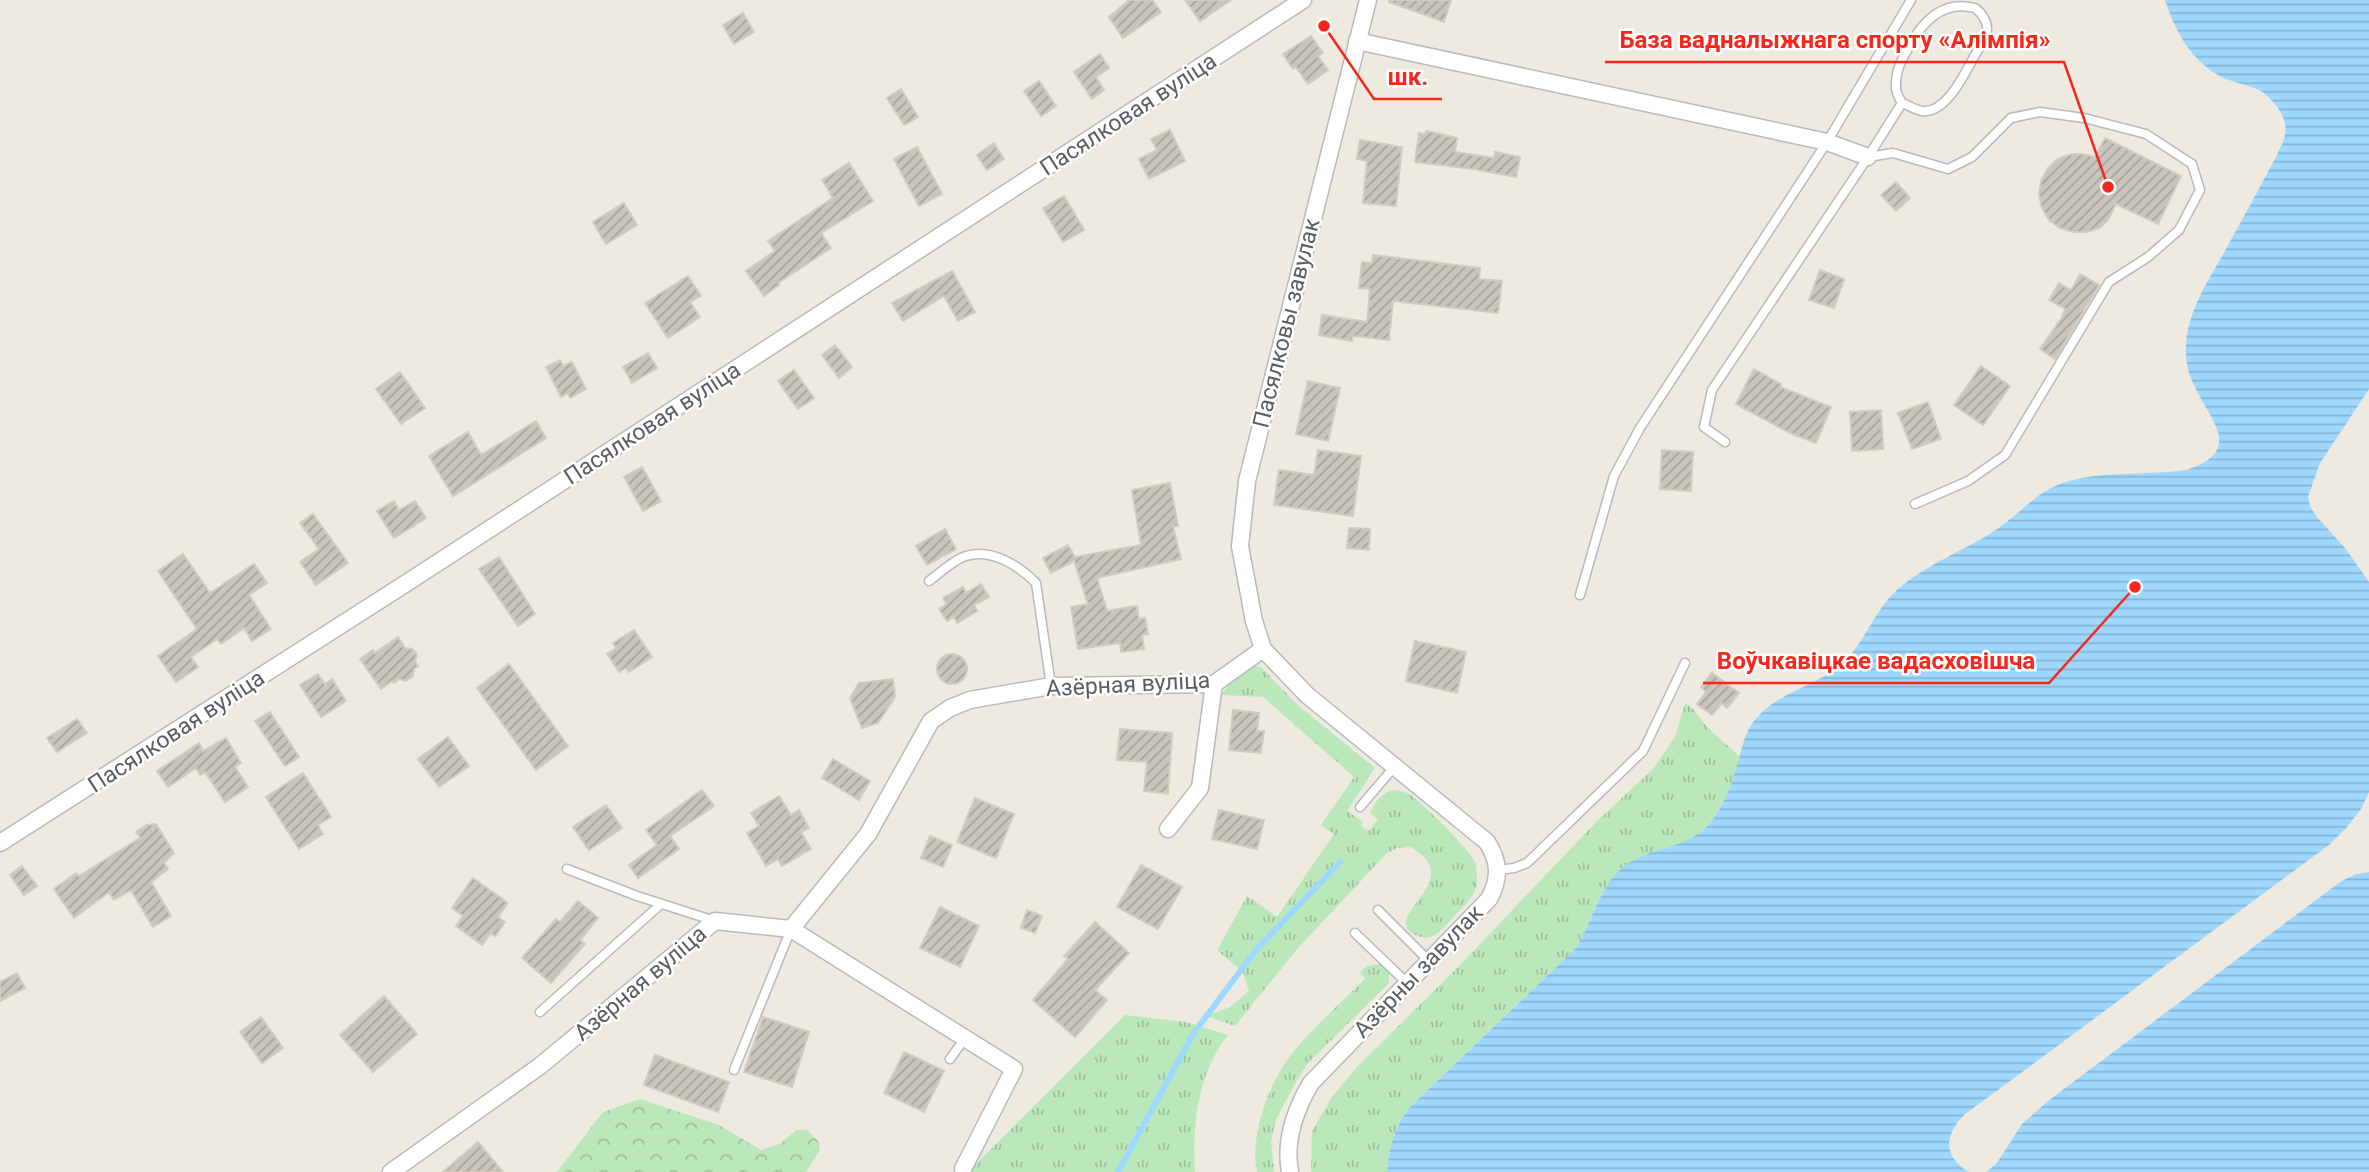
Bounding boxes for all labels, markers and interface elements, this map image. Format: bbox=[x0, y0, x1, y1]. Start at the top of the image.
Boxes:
callout: База вадналыжнага спорту «Алімпія» bbox=[1605, 17, 2064, 62]
text: База вадналыжнага спорту «Алімпія» bbox=[1619, 26, 2051, 54]
street label: Пасялковая вуліца bbox=[1035, 47, 1221, 181]
callout: шк. bbox=[1374, 54, 1442, 99]
text: шк. bbox=[1388, 63, 1428, 91]
street label: Пасялковы завулак bbox=[1247, 215, 1326, 431]
street label: Пасялковая вуліца bbox=[559, 356, 745, 490]
callout: Воўчкавіцкае вадасховішча bbox=[1703, 638, 2049, 683]
text: Воўчкавіцкае вадасховішча bbox=[1717, 647, 2035, 675]
street label: Пасялковая вуліца bbox=[83, 664, 269, 798]
street label: Азёрная вуліца bbox=[1045, 667, 1211, 702]
street label: Азёрны завулак bbox=[1348, 899, 1489, 1043]
street label: Азёрная вуліца bbox=[569, 920, 712, 1047]

